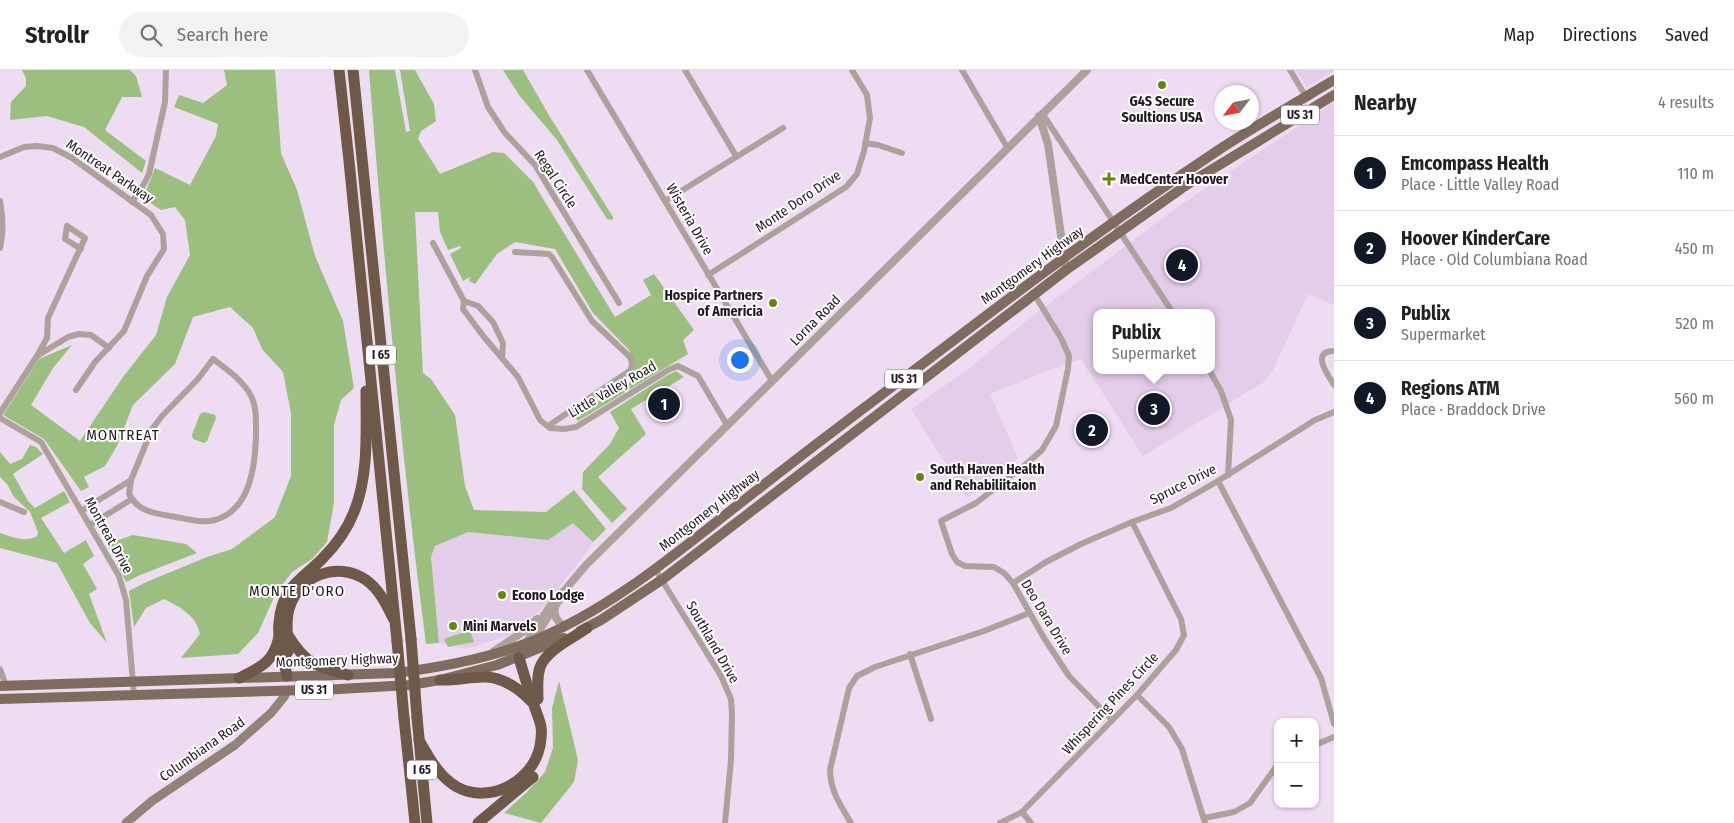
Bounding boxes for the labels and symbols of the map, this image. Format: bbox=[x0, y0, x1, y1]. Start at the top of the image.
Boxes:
marker: G4S Secure Soultions USA bbox=[1156, 79, 1168, 91]
north arrow bbox=[1214, 85, 1259, 130]
place label: G4S Secure Soultions USA bbox=[1121, 93, 1203, 126]
road number: US 31 bbox=[1281, 106, 1319, 124]
street label: Montreat Parkway bbox=[63, 136, 157, 207]
street label: Regal Circle bbox=[530, 147, 581, 212]
street label: Monte Doro Drive bbox=[752, 166, 844, 236]
place label: MedCenter Hoover bbox=[1120, 171, 1229, 188]
marker: MedCenter Hoover bbox=[1102, 172, 1116, 186]
street label: Wisteria Drive bbox=[662, 181, 717, 258]
street label: Montgomery Highway bbox=[978, 222, 1088, 308]
pin: 4 bbox=[1166, 246, 1198, 284]
place label: Hospice Partners of Americia bbox=[664, 287, 763, 320]
street label: Lorna Road bbox=[786, 291, 844, 349]
marker: Hospice Partners of Americia bbox=[767, 297, 779, 309]
road number: I 65 bbox=[366, 346, 396, 364]
your location bbox=[727, 347, 753, 373]
street label: Little Valley Road bbox=[565, 357, 659, 421]
road number: US 31 bbox=[885, 370, 923, 388]
pin: 1 bbox=[648, 385, 680, 423]
pin: 3 bbox=[1138, 390, 1170, 428]
pin: 2 bbox=[1076, 411, 1108, 449]
district label: MONTREAT bbox=[86, 426, 160, 444]
street label: Spruce Drive bbox=[1147, 460, 1219, 508]
place label: South Haven Health and Rehabiliitaion bbox=[930, 461, 1045, 494]
street label: Montgomery Highway bbox=[656, 465, 763, 555]
marker: South Haven Health and Rehabiliitaion bbox=[914, 471, 926, 483]
street label: Montreat Drive bbox=[81, 494, 137, 577]
street label: Deo Dara Drive bbox=[1017, 577, 1076, 658]
district label: MONTE D'ORO bbox=[249, 582, 345, 600]
place label: Econo Lodge bbox=[512, 587, 584, 604]
marker: Econo Lodge bbox=[496, 589, 508, 601]
street label: Southland Drive bbox=[682, 598, 743, 686]
place label: Mini Marvels bbox=[463, 618, 536, 635]
marker: Mini Marvels bbox=[447, 620, 459, 632]
street label: Whispering Pines Circle bbox=[1059, 649, 1162, 758]
street label: Montgomery Highway bbox=[275, 650, 399, 671]
road number: US 31 bbox=[295, 680, 333, 700]
street label: Columbiana Road bbox=[156, 714, 248, 785]
road number: I 65 bbox=[407, 760, 437, 780]

